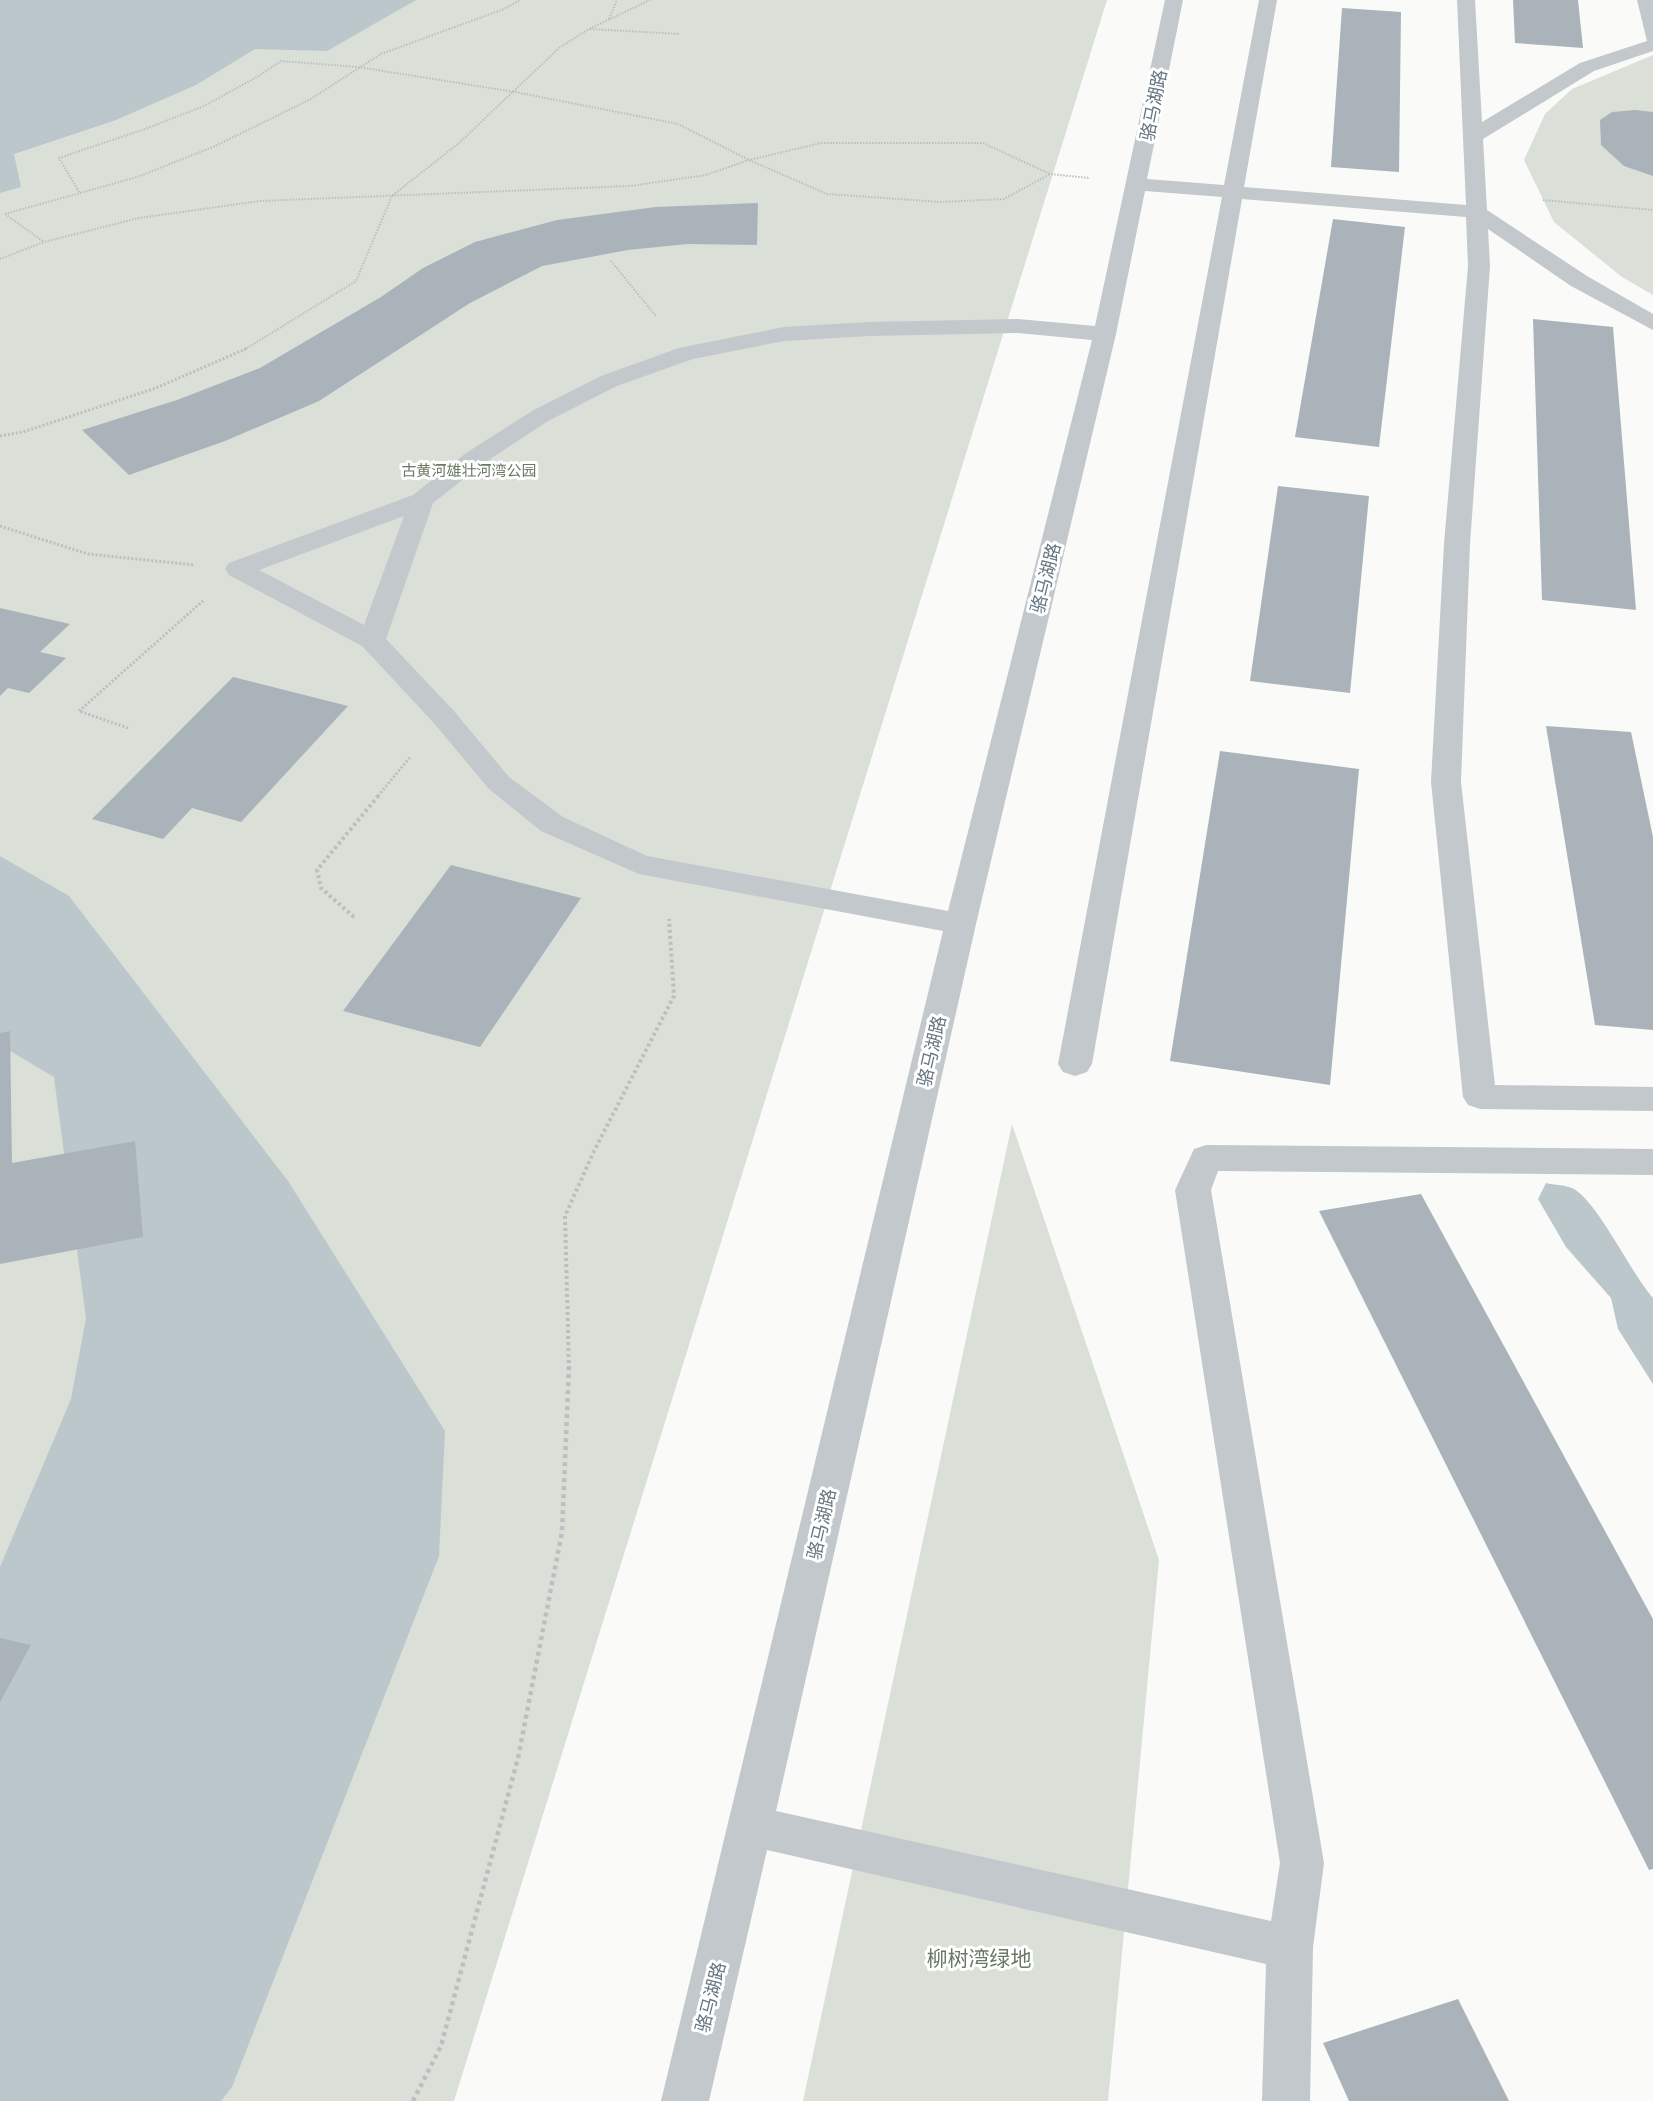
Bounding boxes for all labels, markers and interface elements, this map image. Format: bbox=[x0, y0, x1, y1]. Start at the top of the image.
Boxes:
street label: 骆马湖路 bbox=[1136, 68, 1170, 142]
park label: 古黄河雄壮河湾公园 bbox=[401, 462, 537, 479]
street label: 骆马湖路 bbox=[1027, 541, 1063, 615]
street label: 骆马湖路 bbox=[913, 1014, 949, 1088]
street label: 骆马湖路 bbox=[803, 1487, 839, 1561]
park label: 柳树湾绿地 bbox=[927, 1946, 1032, 1970]
street label: 骆马湖路 bbox=[692, 1960, 728, 2034]

